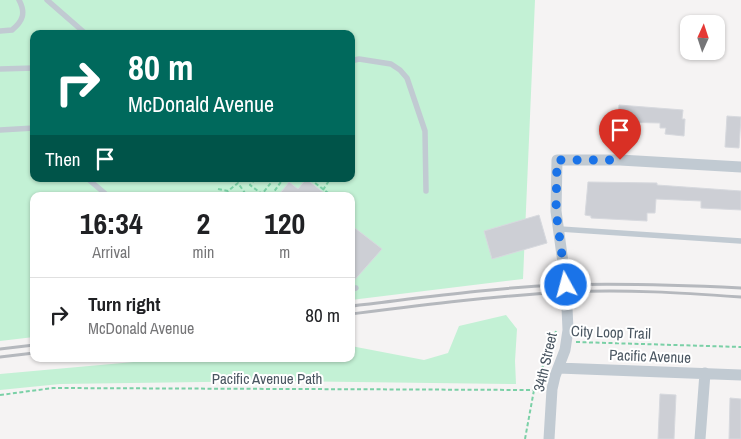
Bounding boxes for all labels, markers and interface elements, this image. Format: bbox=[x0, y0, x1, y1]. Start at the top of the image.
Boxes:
north arrow bbox=[680, 15, 725, 60]
map controls bbox=[680, 15, 725, 60]
text: 80 m bbox=[128, 44, 193, 91]
icon: right bbox=[45, 50, 110, 115]
text: McDonald Avenue bbox=[128, 89, 274, 119]
pin bbox=[599, 109, 641, 160]
icon: arrive bbox=[606, 116, 634, 144]
icon: arrive bbox=[91, 145, 119, 173]
text: Then bbox=[45, 146, 81, 172]
text: 16:34 bbox=[80, 203, 143, 243]
text: 2 bbox=[197, 203, 210, 243]
text: 120 bbox=[264, 203, 305, 243]
text: Arrival bbox=[92, 241, 130, 263]
text: min bbox=[192, 241, 214, 263]
text: m bbox=[279, 241, 290, 263]
position arrow bbox=[539, 258, 591, 310]
text: Turn right bbox=[88, 291, 160, 317]
icon: right bbox=[45, 301, 73, 329]
text: 80 m bbox=[305, 302, 340, 328]
text: McDonald Avenue bbox=[88, 317, 194, 339]
street label: City Loop Trail bbox=[571, 320, 651, 344]
street label: 34th Street bbox=[528, 330, 562, 394]
street label: Pacific Avenue bbox=[609, 344, 691, 368]
street label: Pacific Avenue Path bbox=[212, 368, 322, 389]

